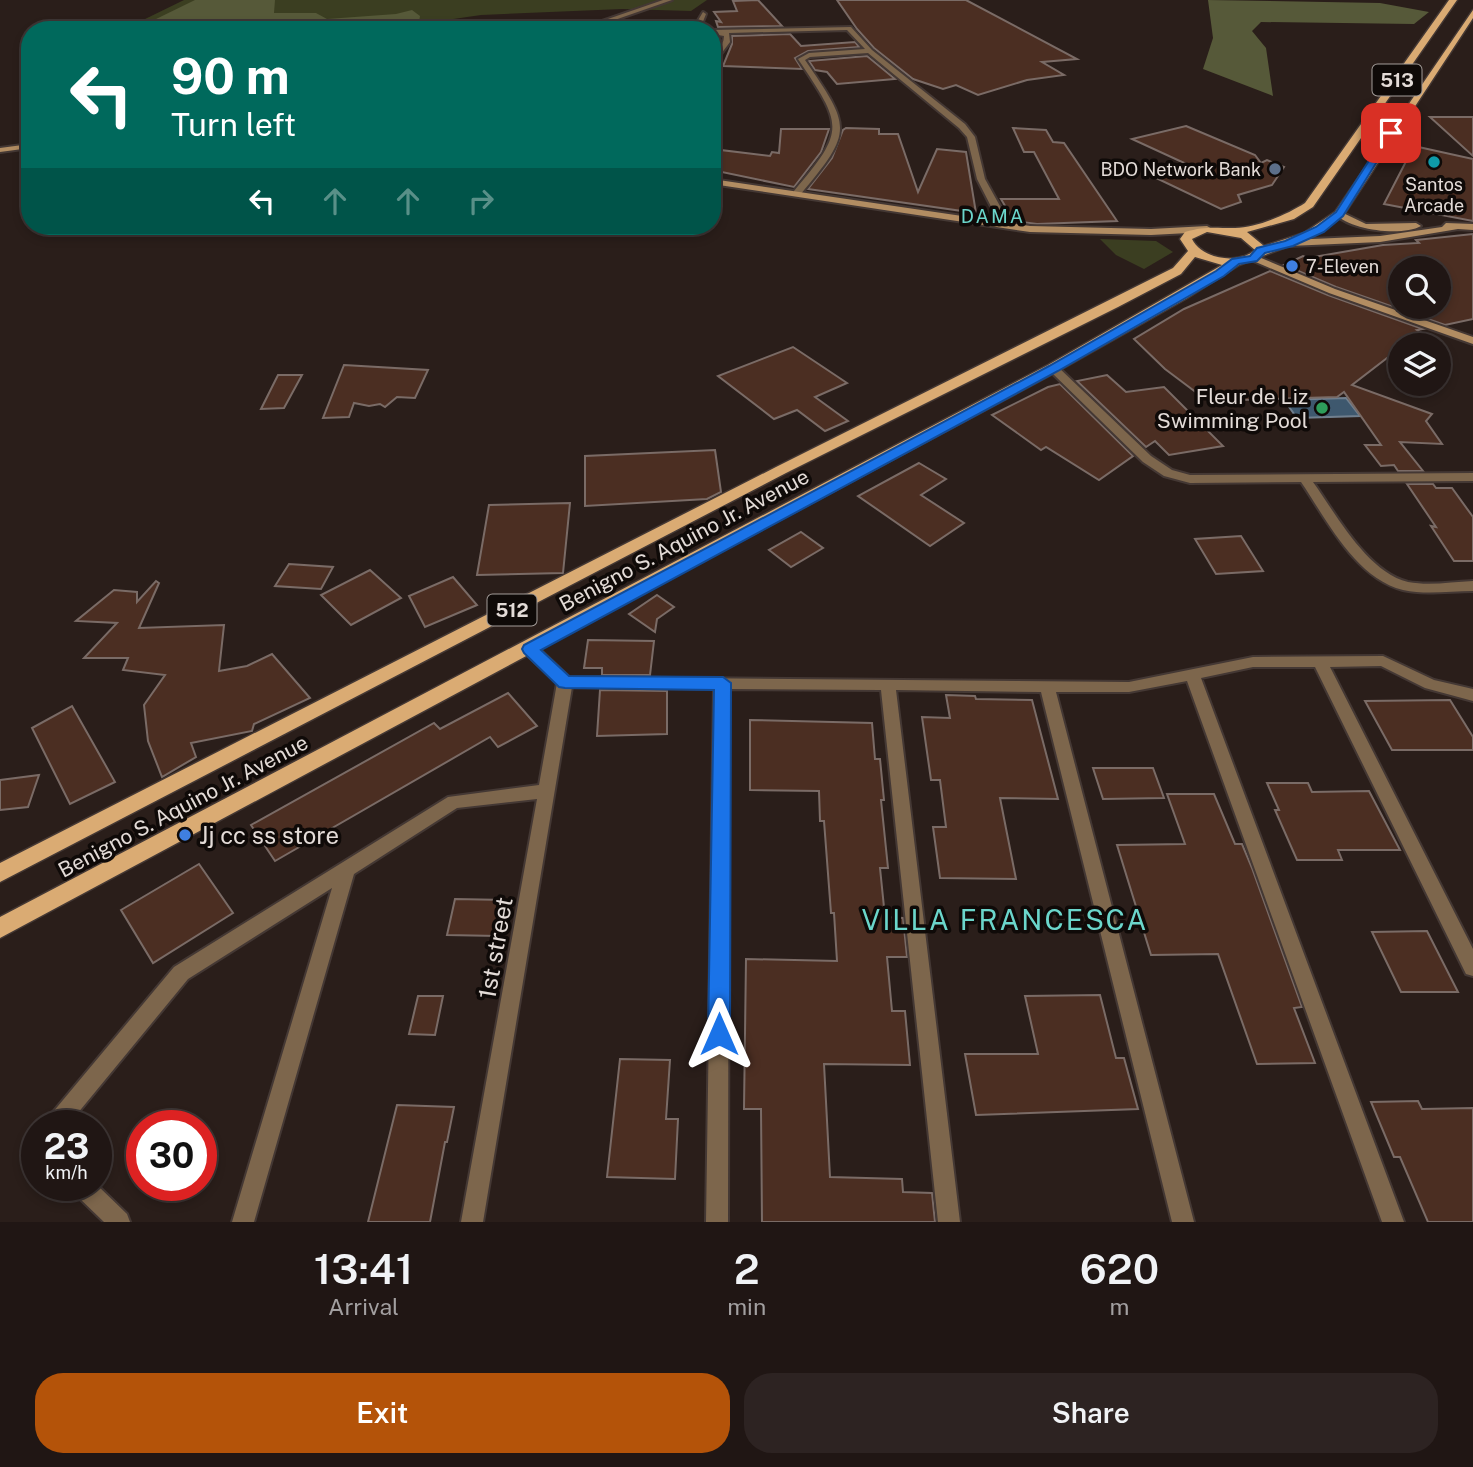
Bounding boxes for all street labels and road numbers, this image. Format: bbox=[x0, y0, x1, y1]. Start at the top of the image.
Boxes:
road number: 513 bbox=[1372, 64, 1422, 96]
street label: Benigno S. Aquino Jr. Avenue bbox=[555, 463, 813, 617]
road number: 512 bbox=[488, 594, 536, 625]
street label: Benigno S. Aquino Jr. Avenue bbox=[54, 729, 312, 883]
street label: 1st street bbox=[472, 895, 518, 1001]

